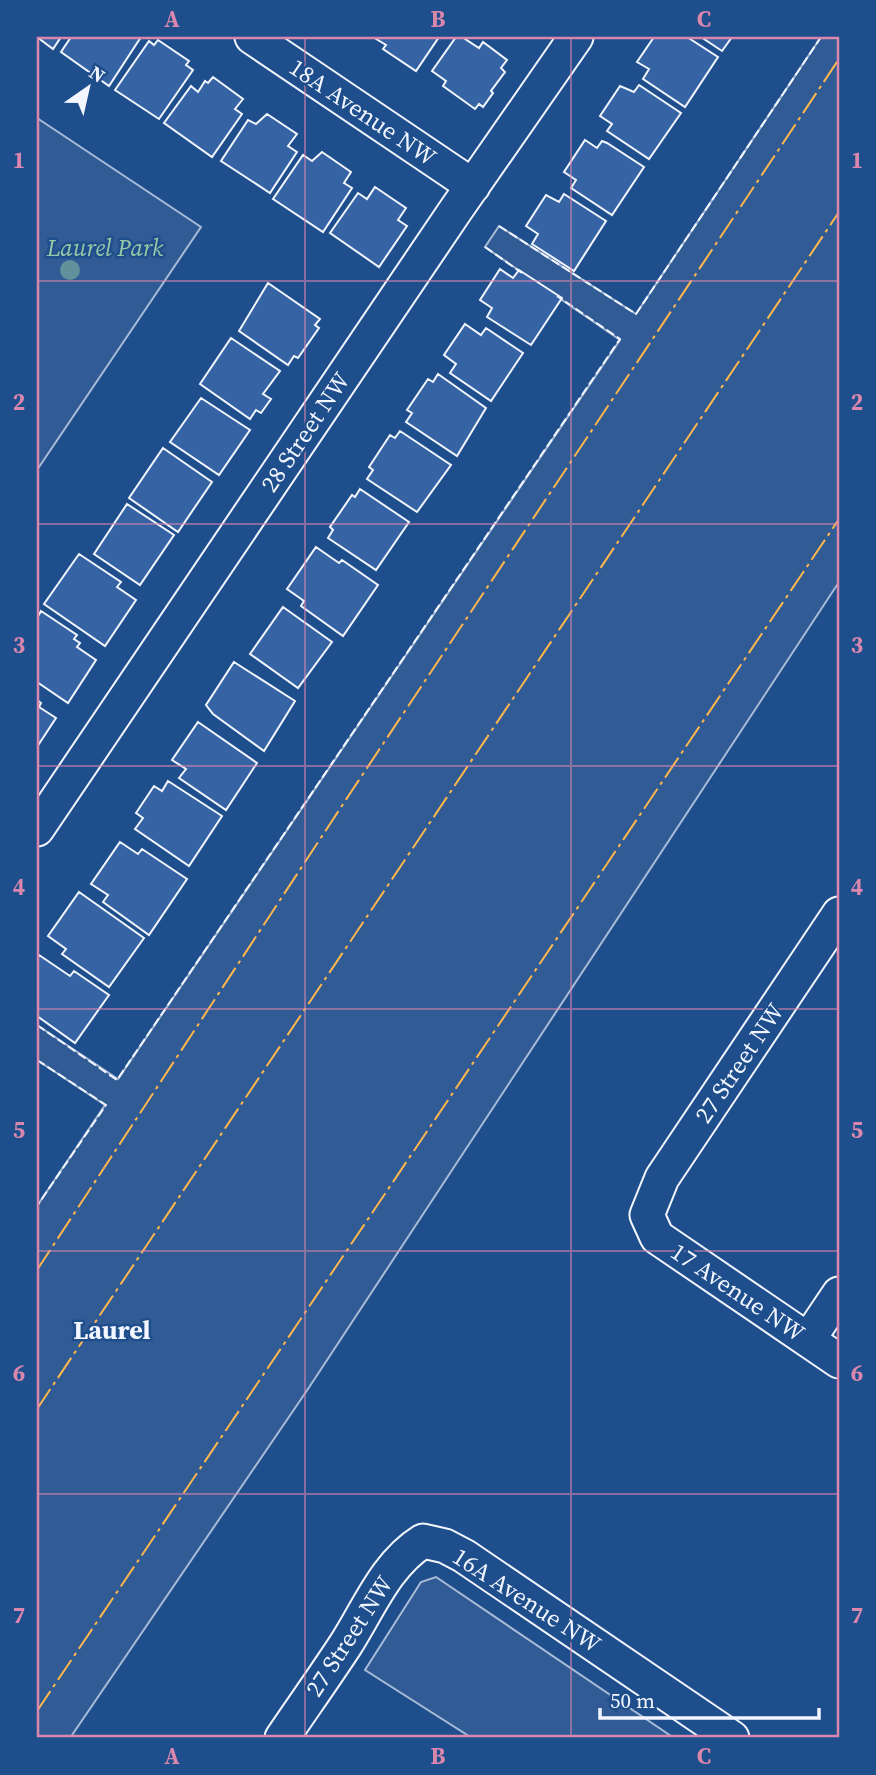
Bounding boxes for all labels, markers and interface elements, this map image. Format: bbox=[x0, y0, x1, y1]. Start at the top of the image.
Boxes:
text: A bbox=[164, 3, 180, 35]
text: B bbox=[431, 3, 446, 35]
text: C bbox=[697, 3, 711, 35]
street label: 18A Avenue NW bbox=[283, 51, 443, 173]
north arrow bbox=[52, 52, 122, 122]
text: N bbox=[84, 59, 111, 89]
text: 1 bbox=[13, 144, 25, 176]
text: 1 bbox=[851, 144, 863, 176]
park label: Laurel Park bbox=[46, 231, 164, 264]
street label: 28 Street NW bbox=[253, 366, 357, 498]
text: 2 bbox=[13, 386, 25, 418]
text: 2 bbox=[851, 386, 863, 418]
text: 3 bbox=[13, 629, 25, 661]
text: 3 bbox=[851, 629, 863, 661]
text: 4 bbox=[13, 871, 25, 903]
text: 4 bbox=[851, 871, 863, 903]
street label: 27 Street NW bbox=[687, 997, 791, 1129]
text: 5 bbox=[13, 1114, 25, 1146]
text: 5 bbox=[851, 1114, 863, 1146]
street label: 17 Avenue NW bbox=[665, 1235, 811, 1349]
district label: Laurel bbox=[73, 1312, 151, 1348]
text: 6 bbox=[13, 1357, 25, 1389]
text: 6 bbox=[851, 1357, 863, 1389]
street label: 16A Avenue NW bbox=[446, 1540, 608, 1660]
street label: 27 Street NW bbox=[298, 1569, 400, 1703]
text: 7 bbox=[13, 1599, 25, 1631]
text: 7 bbox=[851, 1599, 863, 1631]
scale bar bbox=[600, 1677, 818, 1721]
text: 50 m bbox=[610, 1686, 655, 1715]
text: A bbox=[164, 1740, 180, 1772]
text: B bbox=[431, 1740, 446, 1772]
text: C bbox=[697, 1740, 711, 1772]

